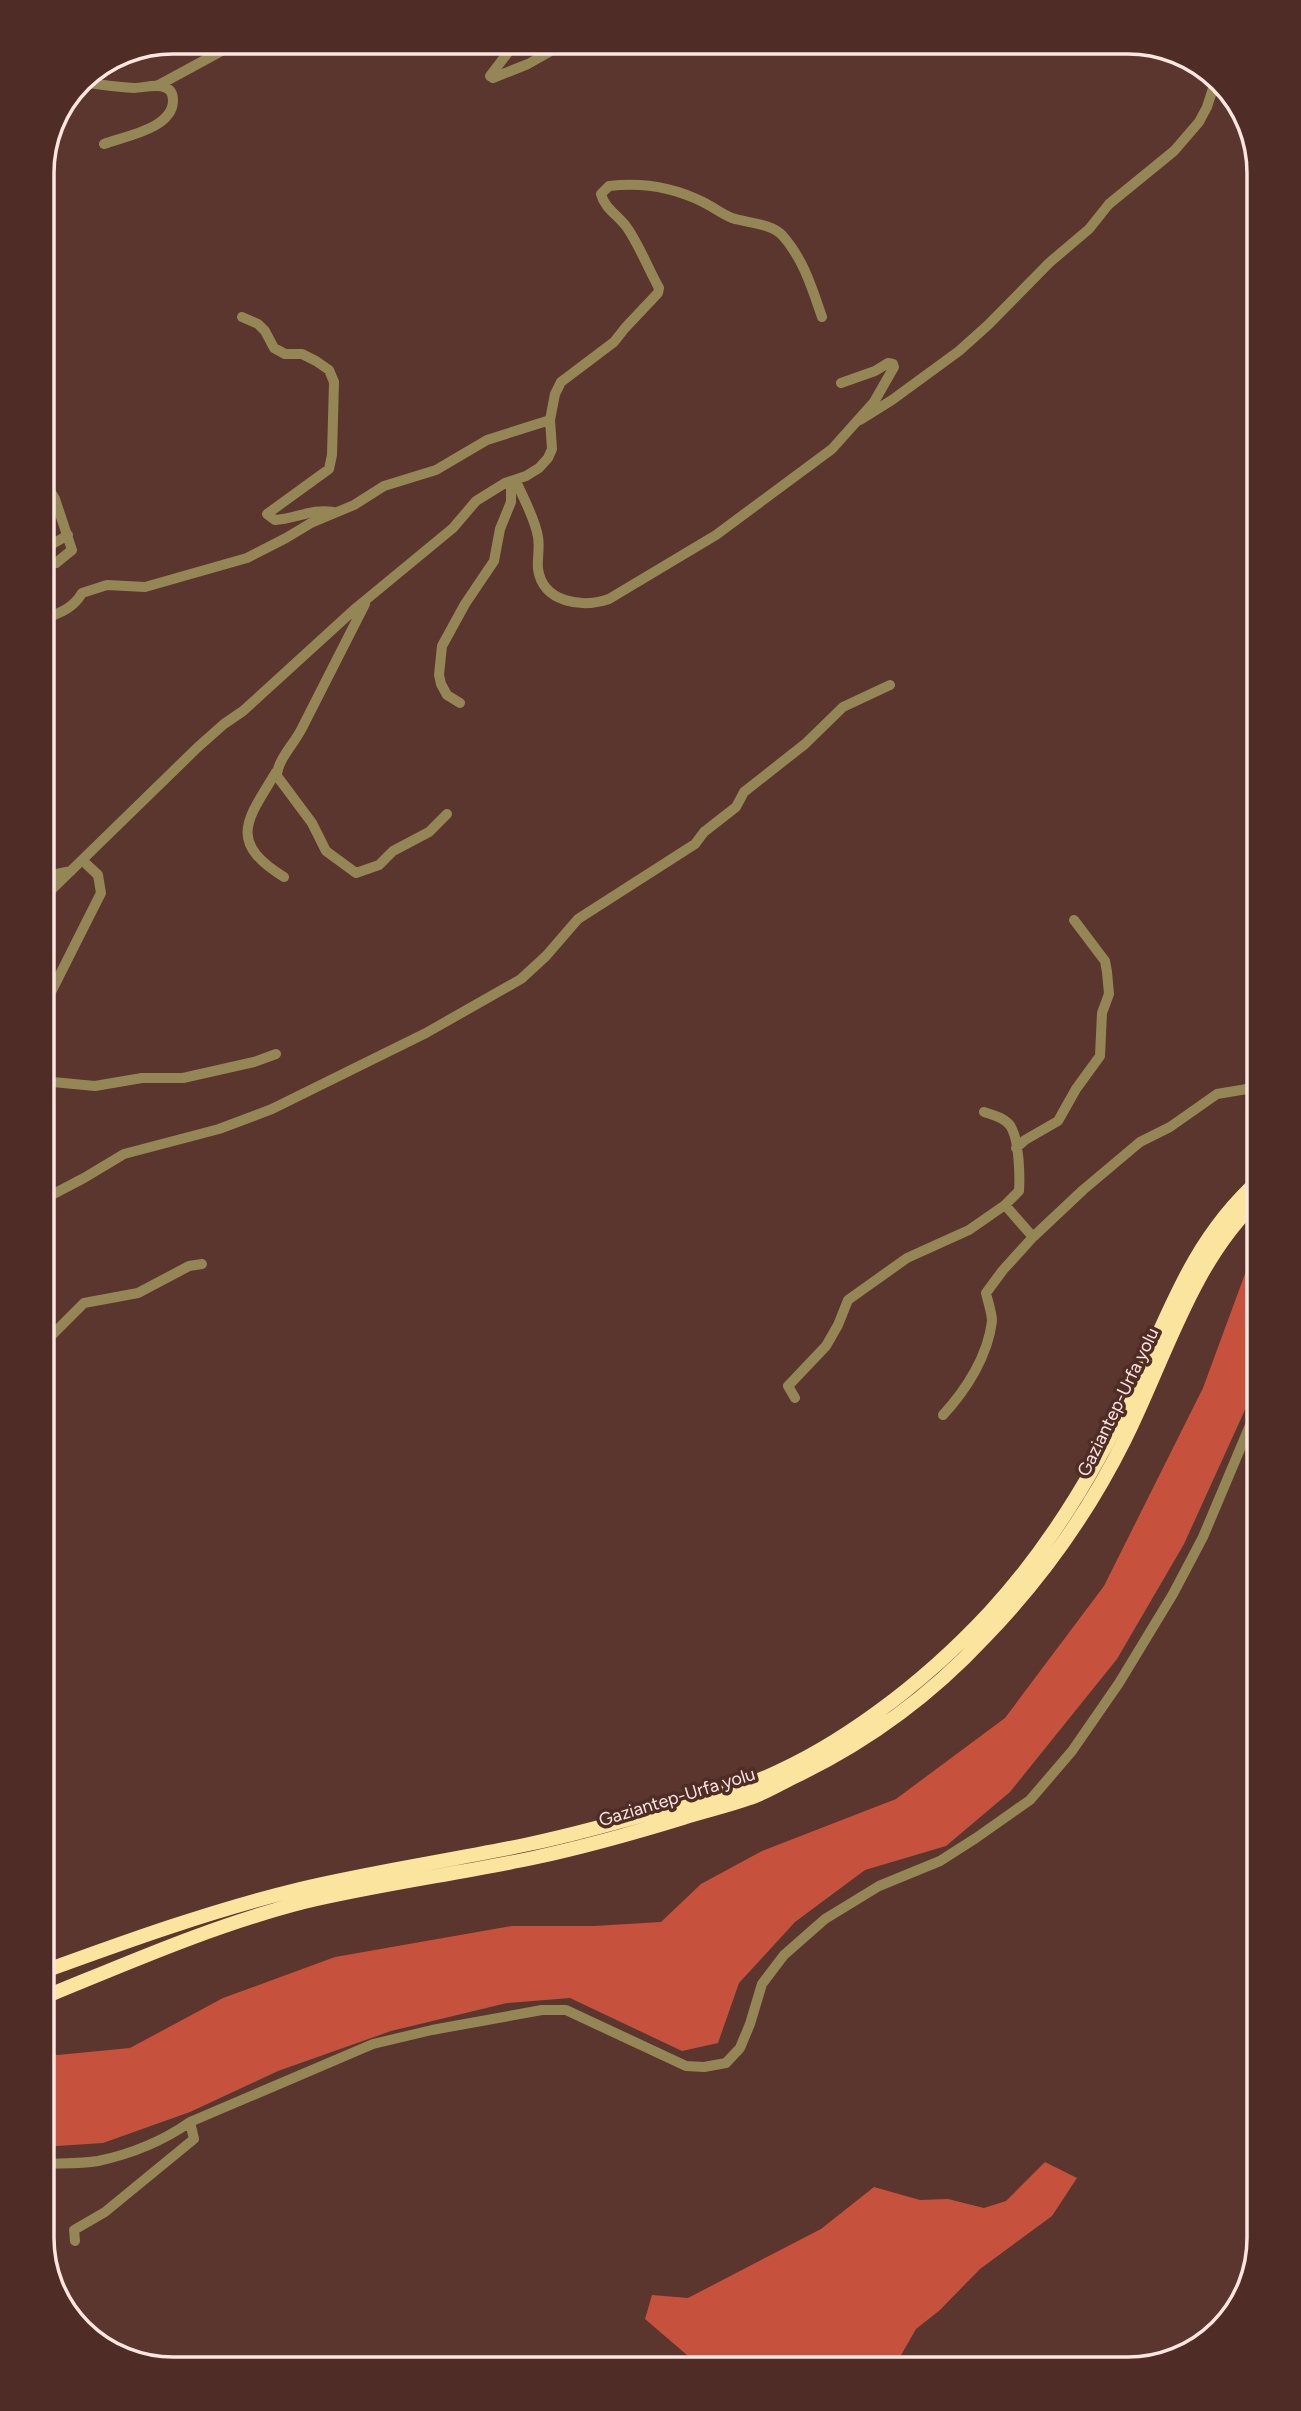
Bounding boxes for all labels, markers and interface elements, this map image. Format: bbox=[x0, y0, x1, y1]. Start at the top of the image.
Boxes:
street label: Gaziantep-Urfa yolu bbox=[1072, 1324, 1164, 1480]
street label: Gaziantep-Urfa yolu bbox=[596, 1763, 758, 1831]

